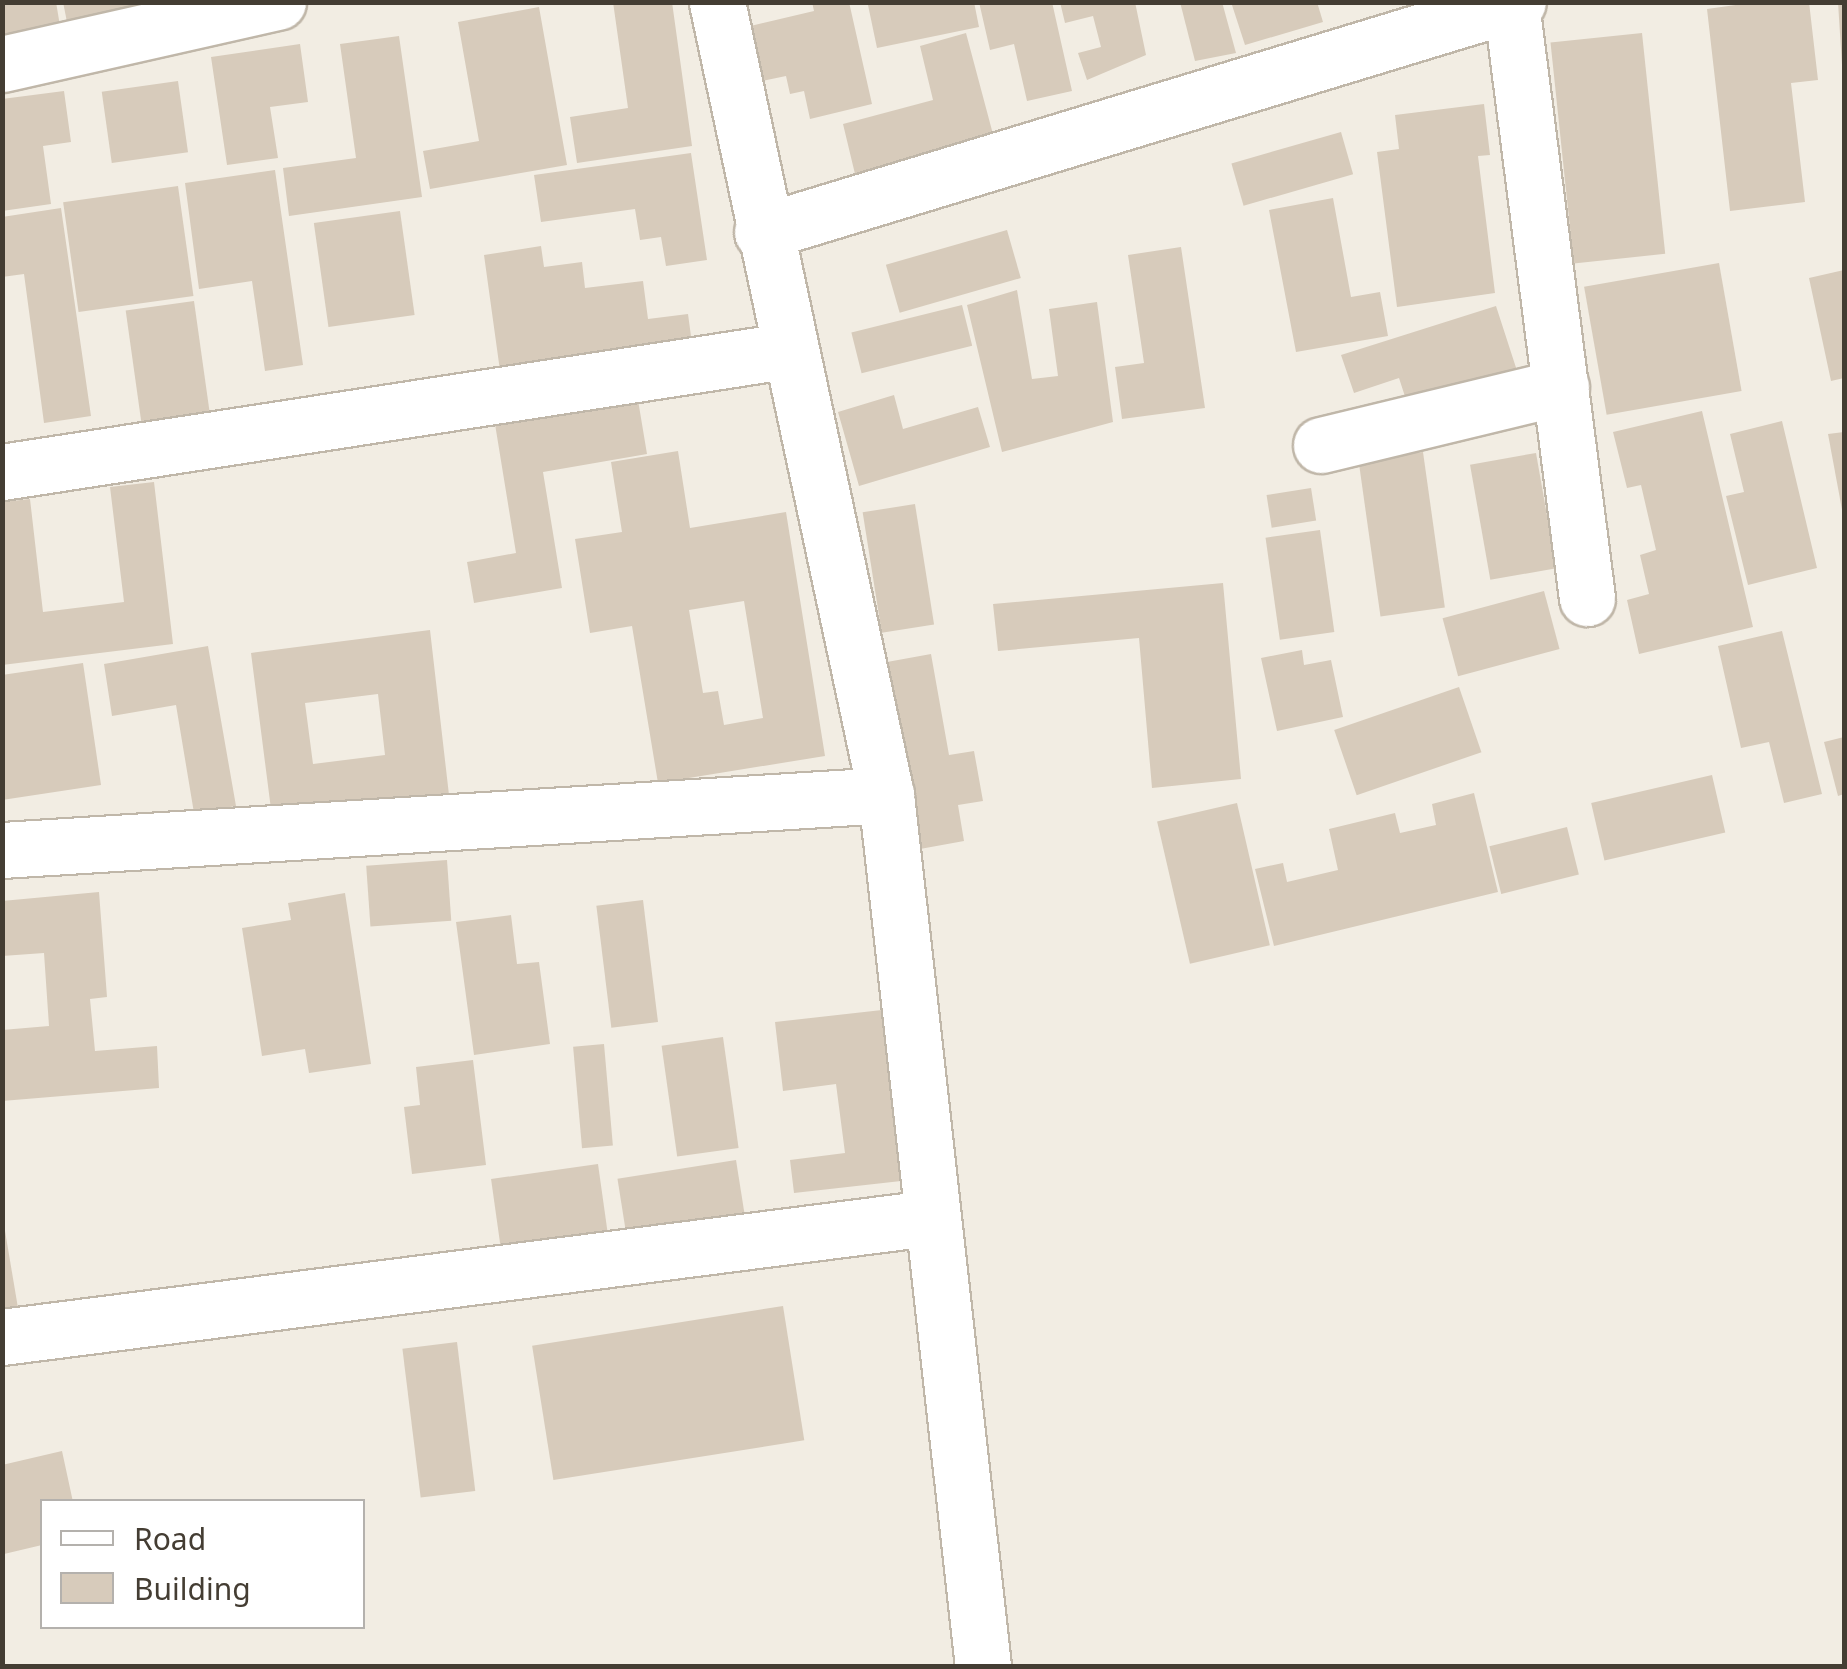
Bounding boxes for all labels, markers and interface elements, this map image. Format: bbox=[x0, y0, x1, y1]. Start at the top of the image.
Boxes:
legend bbox=[40, 1499, 365, 1629]
text: Road bbox=[134, 1518, 206, 1559]
text: Building bbox=[134, 1568, 251, 1609]

